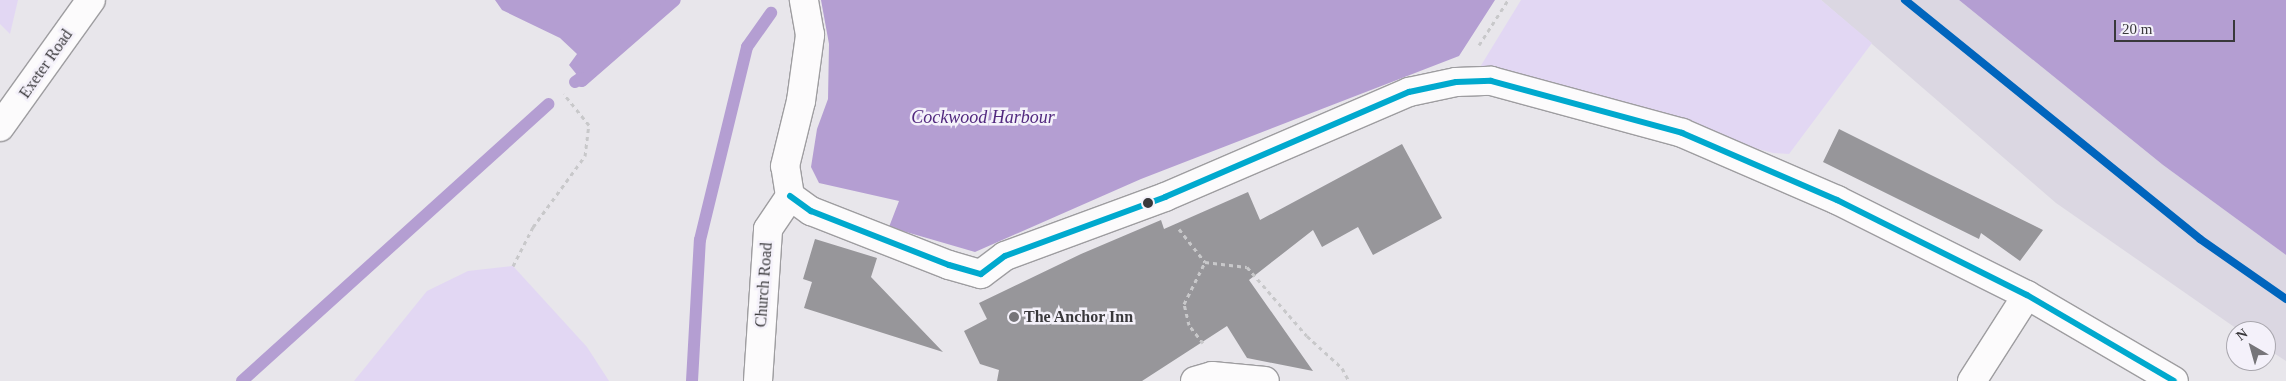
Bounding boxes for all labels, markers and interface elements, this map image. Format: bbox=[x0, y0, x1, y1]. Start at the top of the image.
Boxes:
scale bar bbox=[2116, 10, 2237, 42]
text: 20 m bbox=[2122, 21, 2152, 37]
street label: Exeter Road bbox=[15, 26, 77, 102]
water label: Cockwood Harbour bbox=[911, 106, 1055, 128]
unlabelled marker bbox=[1143, 198, 1153, 208]
street label: Church Road bbox=[751, 242, 777, 328]
place label: The Anchor Inn bbox=[1024, 307, 1134, 327]
marker: The Anchor Inn bbox=[1008, 311, 1020, 323]
north arrow bbox=[2226, 321, 2276, 371]
text: N bbox=[2233, 326, 2251, 344]

